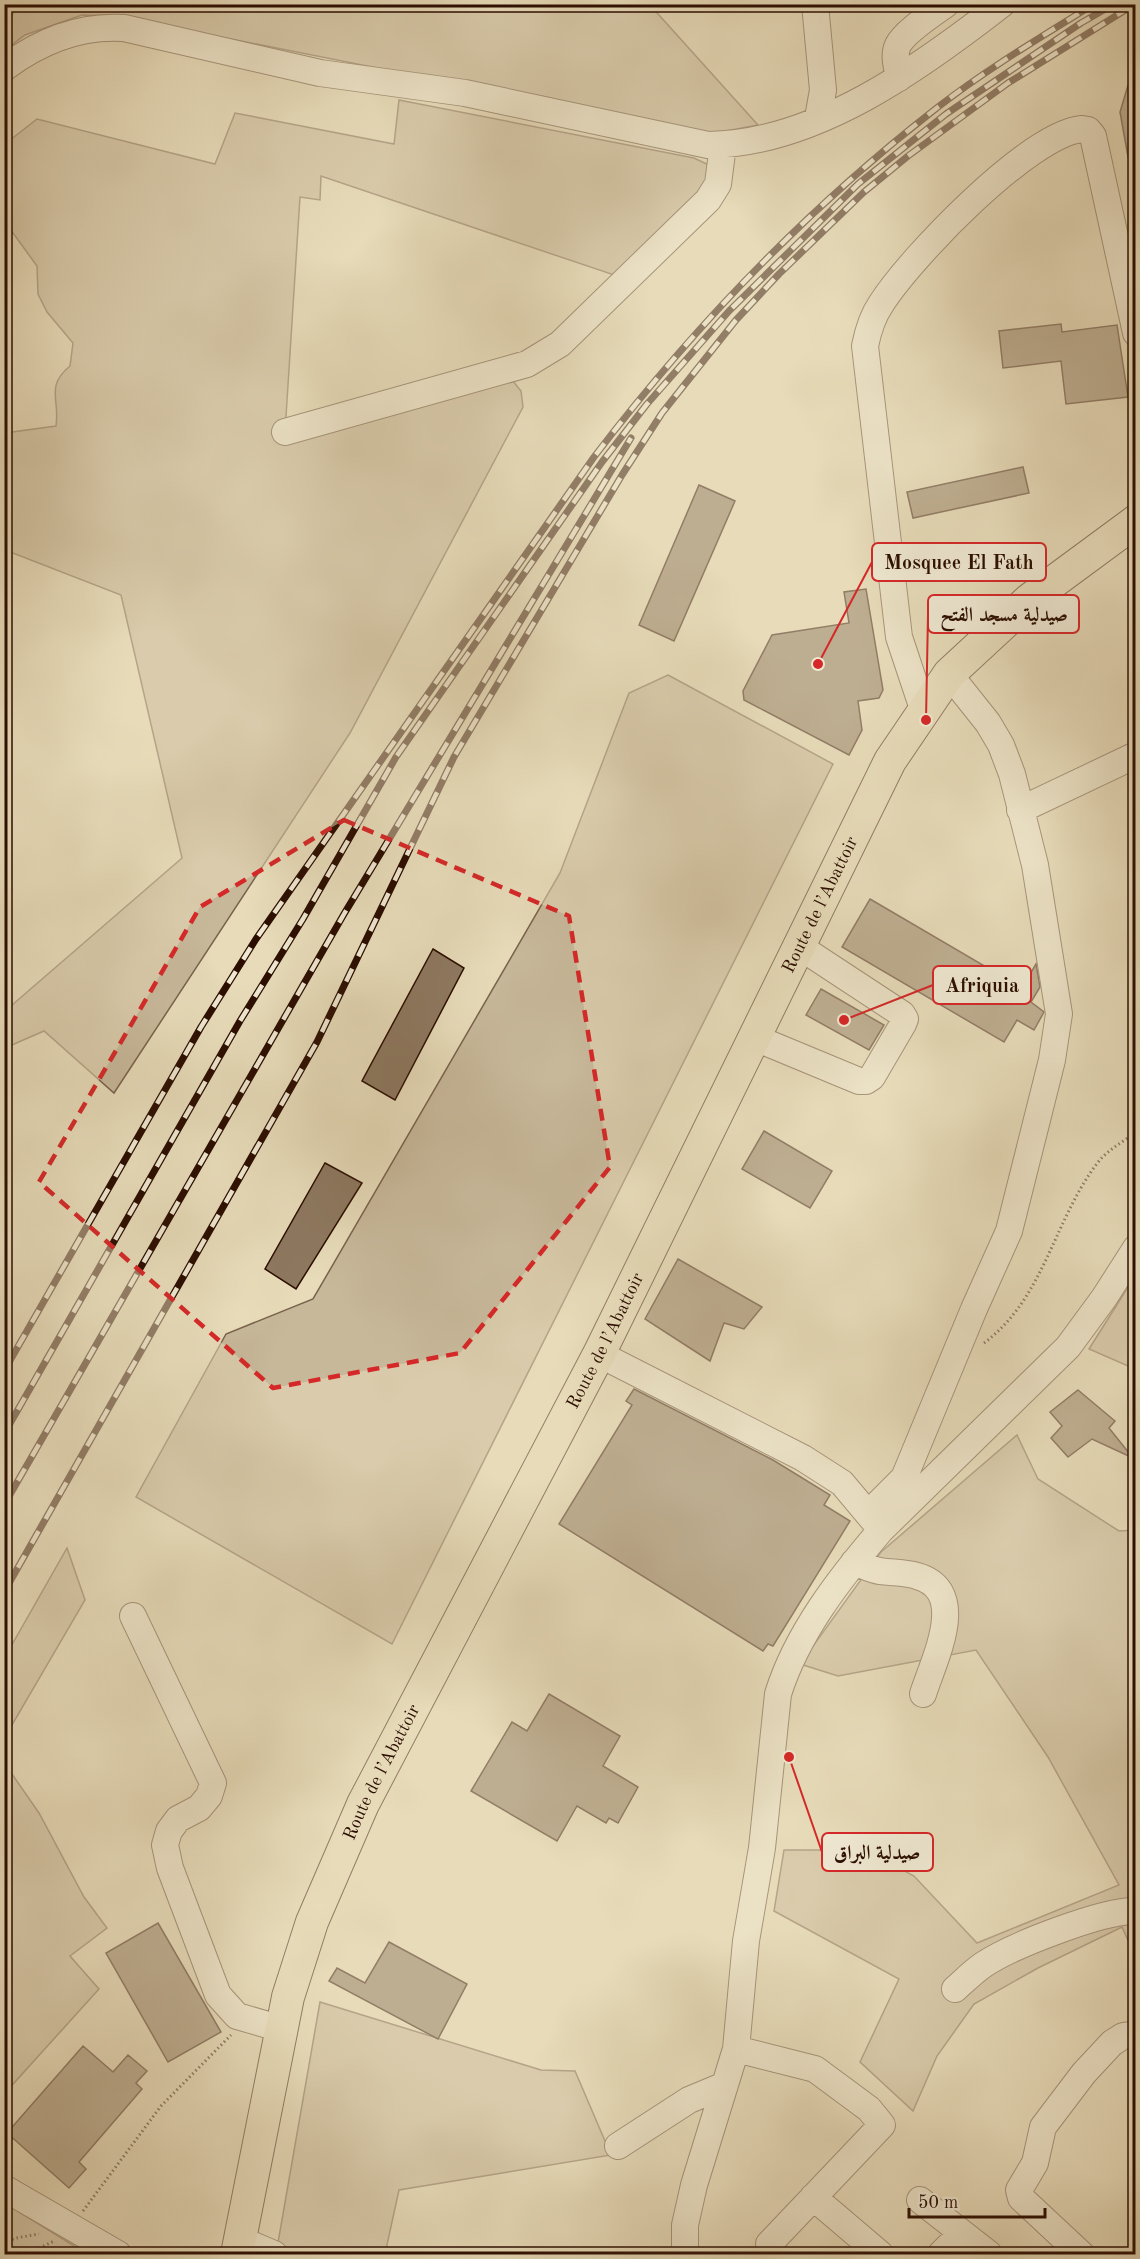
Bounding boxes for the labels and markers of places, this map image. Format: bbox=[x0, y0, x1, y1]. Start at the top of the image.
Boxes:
callout: Mosquee El Fath bbox=[872, 543, 1046, 581]
callout: صيدلية مسجد الفتح bbox=[928, 595, 1079, 633]
callout: Afriquia bbox=[933, 966, 1031, 1004]
callout: صيدلية البراق bbox=[822, 1833, 933, 1871]

